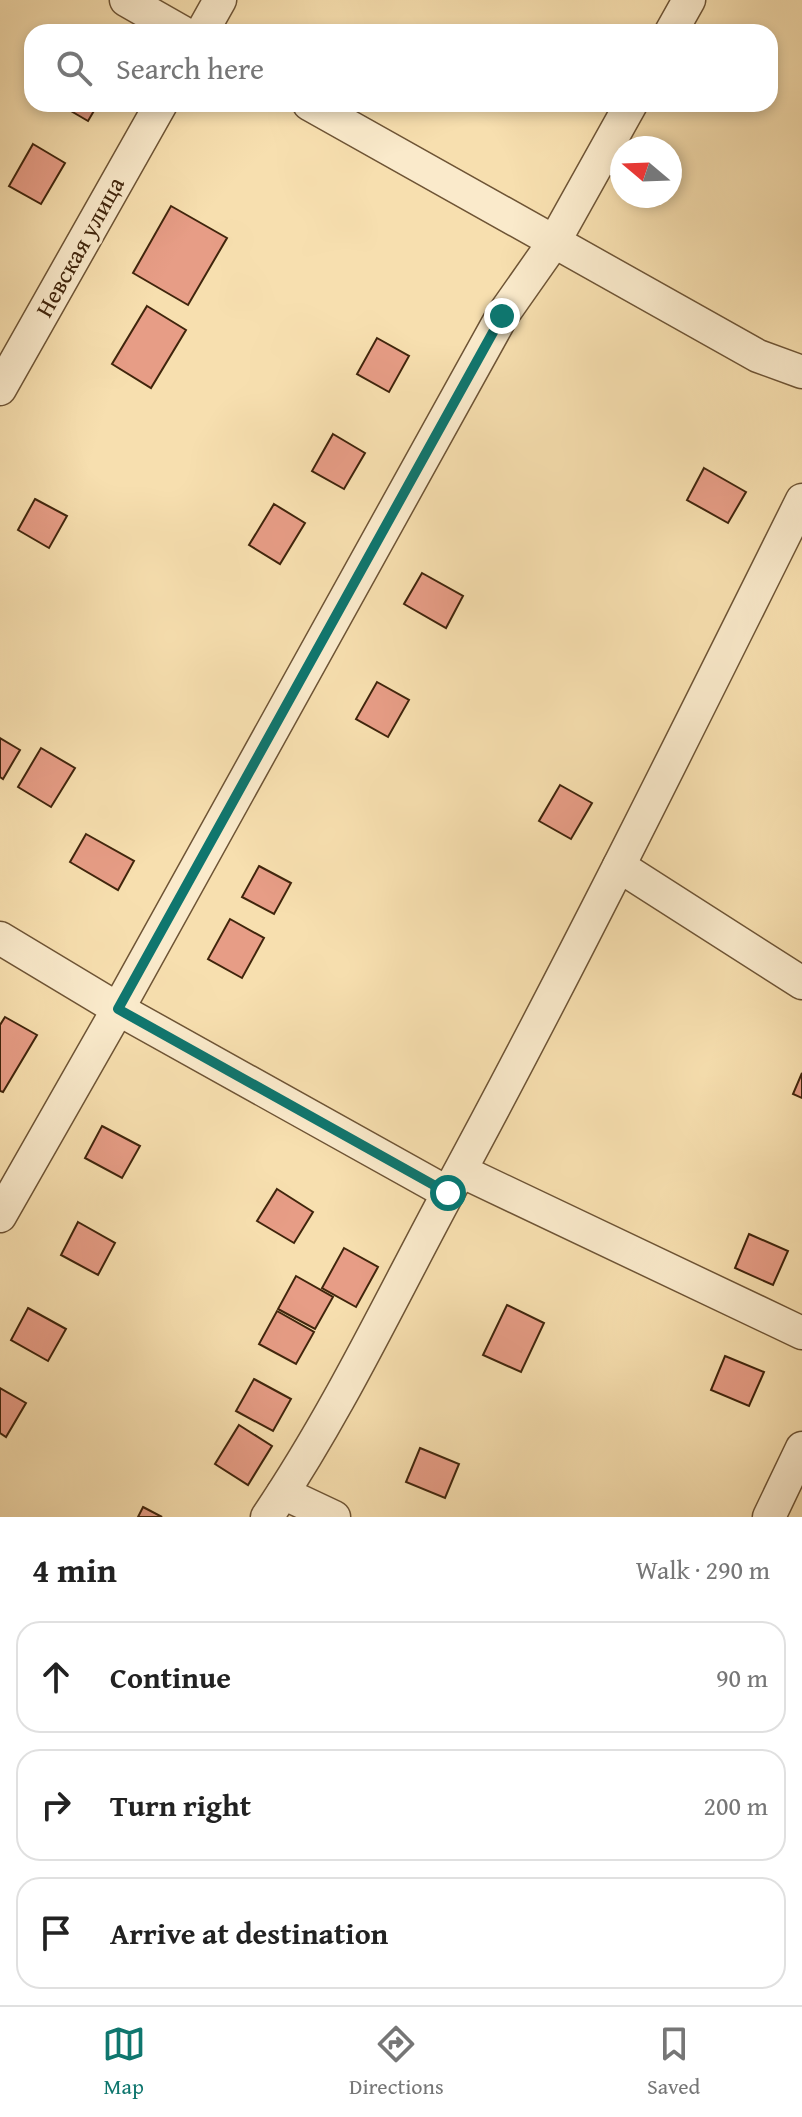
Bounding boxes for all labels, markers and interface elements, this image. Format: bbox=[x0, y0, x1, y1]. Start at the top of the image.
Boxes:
search box bbox=[24, 24, 778, 112]
icon: search bbox=[52, 46, 96, 90]
text: Search here bbox=[116, 46, 264, 90]
north arrow bbox=[610, 136, 682, 208]
street label: Невская улица bbox=[26, 170, 133, 323]
route end bbox=[484, 298, 520, 334]
route start bbox=[430, 1175, 466, 1211]
text: 4 min bbox=[32, 1545, 117, 1594]
text: Walk · 290 m bbox=[636, 1550, 770, 1589]
icon: ahead bbox=[34, 1655, 78, 1699]
text: Continue bbox=[110, 1655, 231, 1699]
text: 90 m bbox=[716, 1658, 768, 1697]
icon: right bbox=[34, 1783, 78, 1827]
text: Turn right bbox=[110, 1783, 251, 1827]
text: 200 m bbox=[703, 1786, 768, 1825]
icon: arrive bbox=[34, 1911, 78, 1955]
text: Arrive at destination bbox=[110, 1911, 388, 1955]
tab: Map bbox=[102, 2022, 146, 2102]
tab: Directions bbox=[349, 2022, 444, 2102]
tab: Saved bbox=[647, 2022, 700, 2102]

